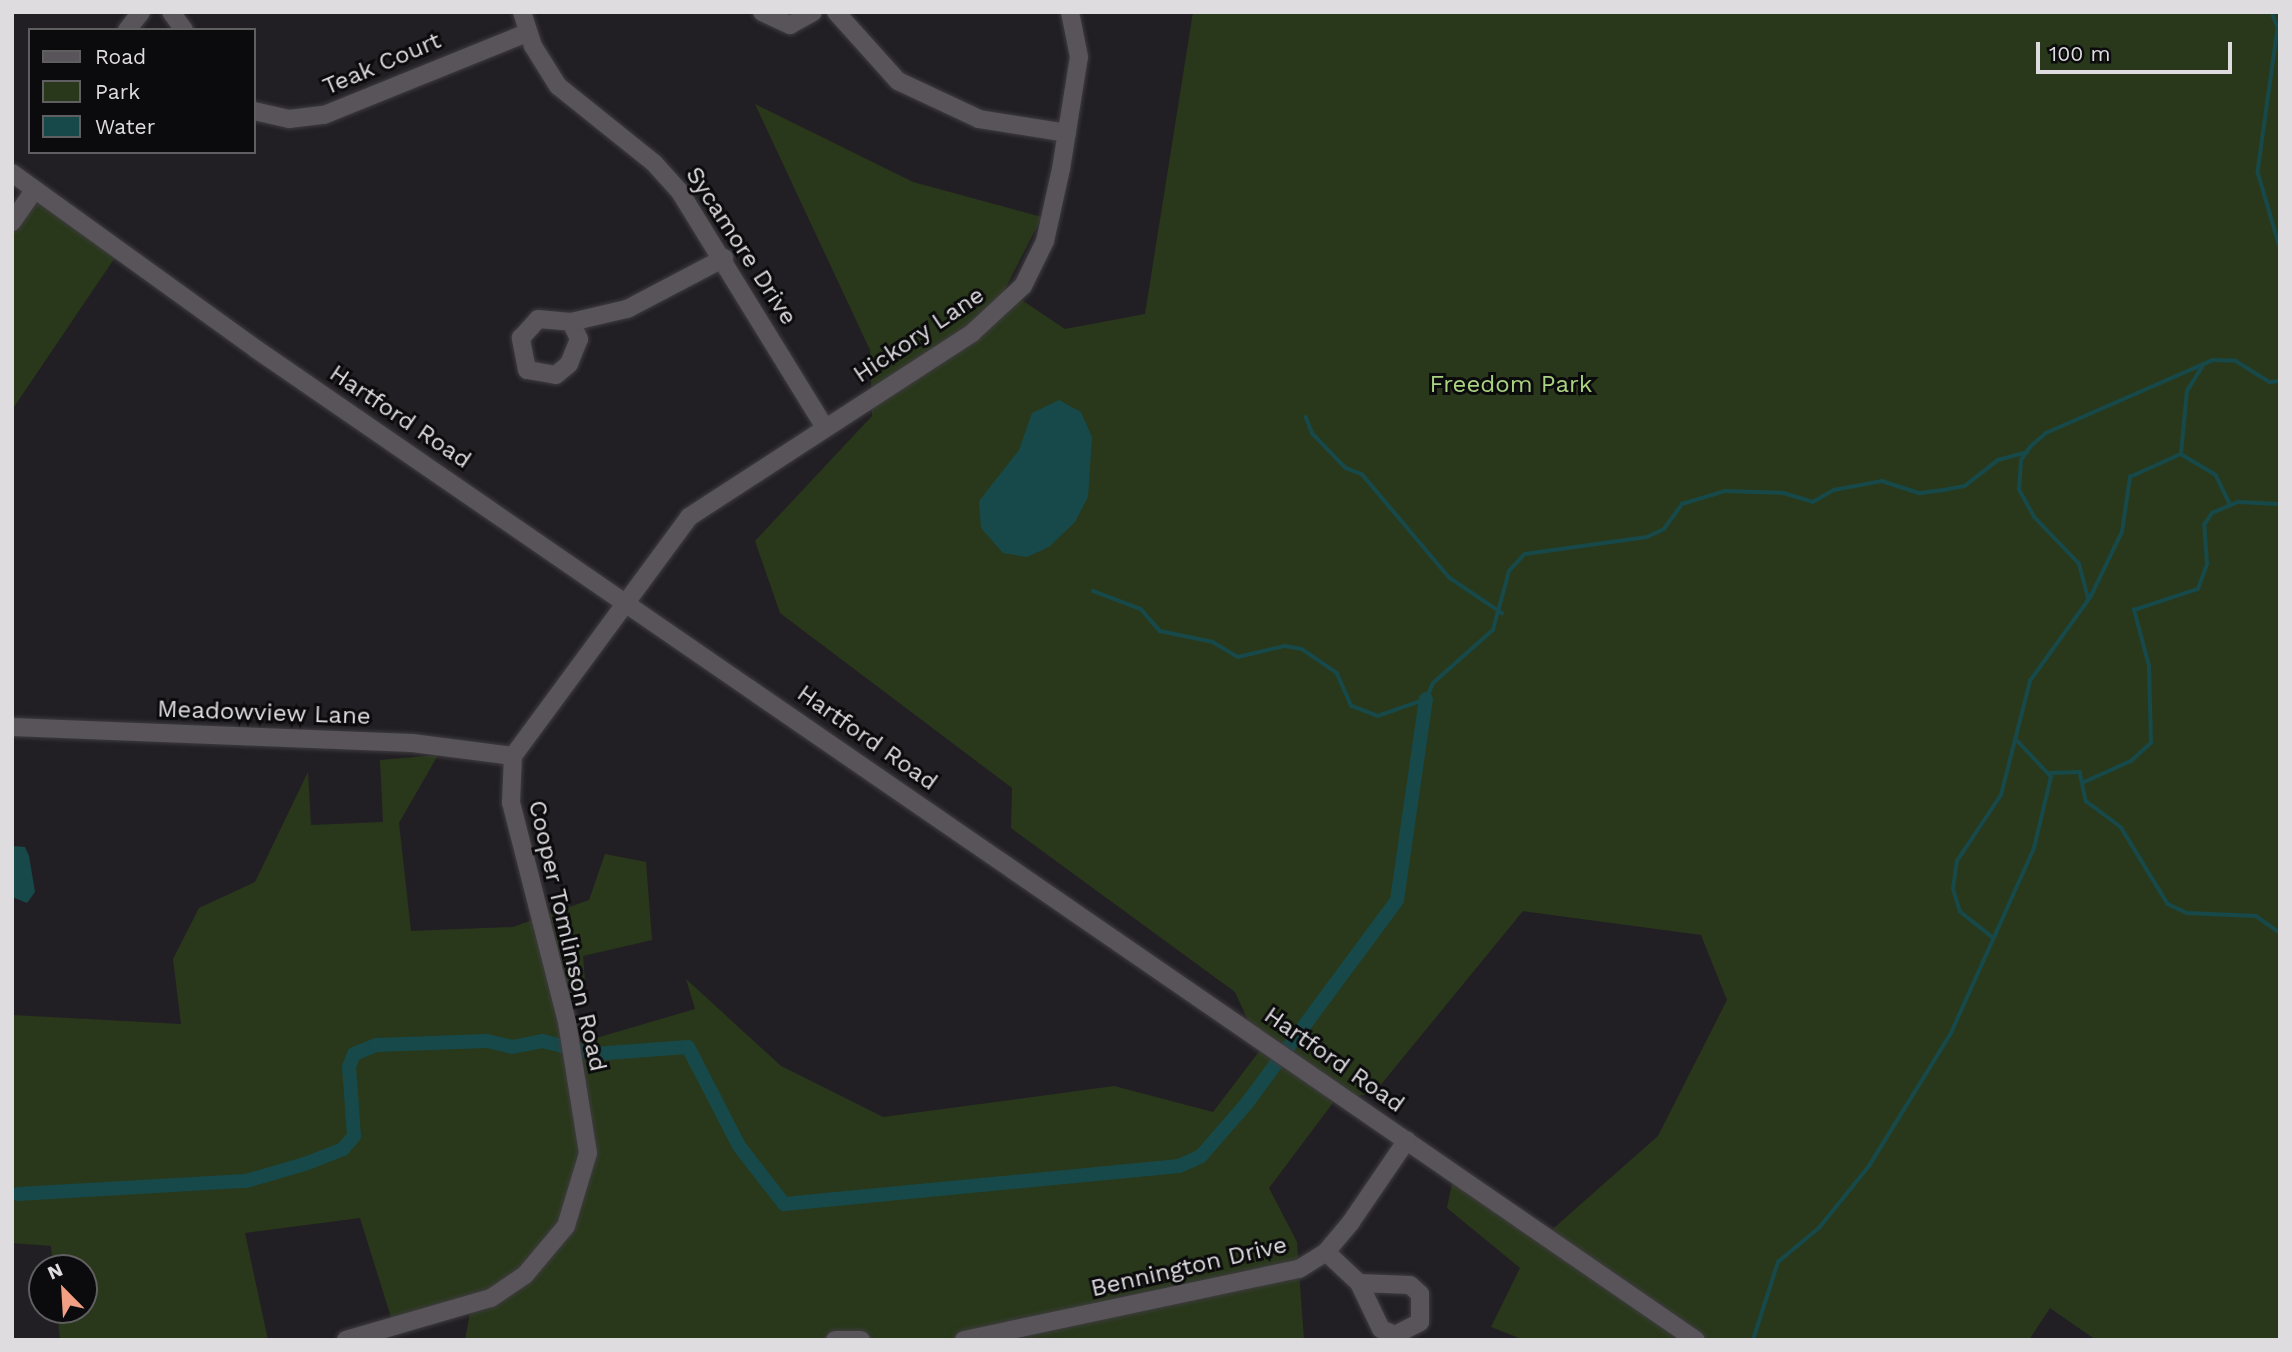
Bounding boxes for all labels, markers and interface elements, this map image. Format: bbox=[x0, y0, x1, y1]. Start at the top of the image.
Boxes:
street label: Teak Court bbox=[318, 26, 446, 102]
legend bbox=[28, 28, 256, 154]
scale bar bbox=[2040, 28, 2236, 72]
text: 100 m bbox=[2049, 41, 2111, 66]
text: Road bbox=[95, 44, 146, 69]
text: Park bbox=[95, 79, 140, 104]
text: Water bbox=[95, 114, 155, 139]
street label: Sycamore Drive bbox=[679, 162, 803, 330]
street label: Hickory Lane bbox=[848, 281, 990, 389]
street label: Hartford Road bbox=[324, 359, 476, 475]
park label: Freedom Park bbox=[1430, 371, 1592, 399]
street label: Hartford Road bbox=[791, 679, 943, 797]
street label: Meadowview Lane bbox=[156, 695, 372, 731]
street label: Cooper Tomlinson Road bbox=[522, 797, 612, 1075]
street label: Hartford Road bbox=[1258, 1001, 1410, 1119]
street label: Bennington Drive bbox=[1088, 1230, 1290, 1304]
north arrow bbox=[28, 1254, 98, 1324]
text: N bbox=[44, 1258, 66, 1285]

